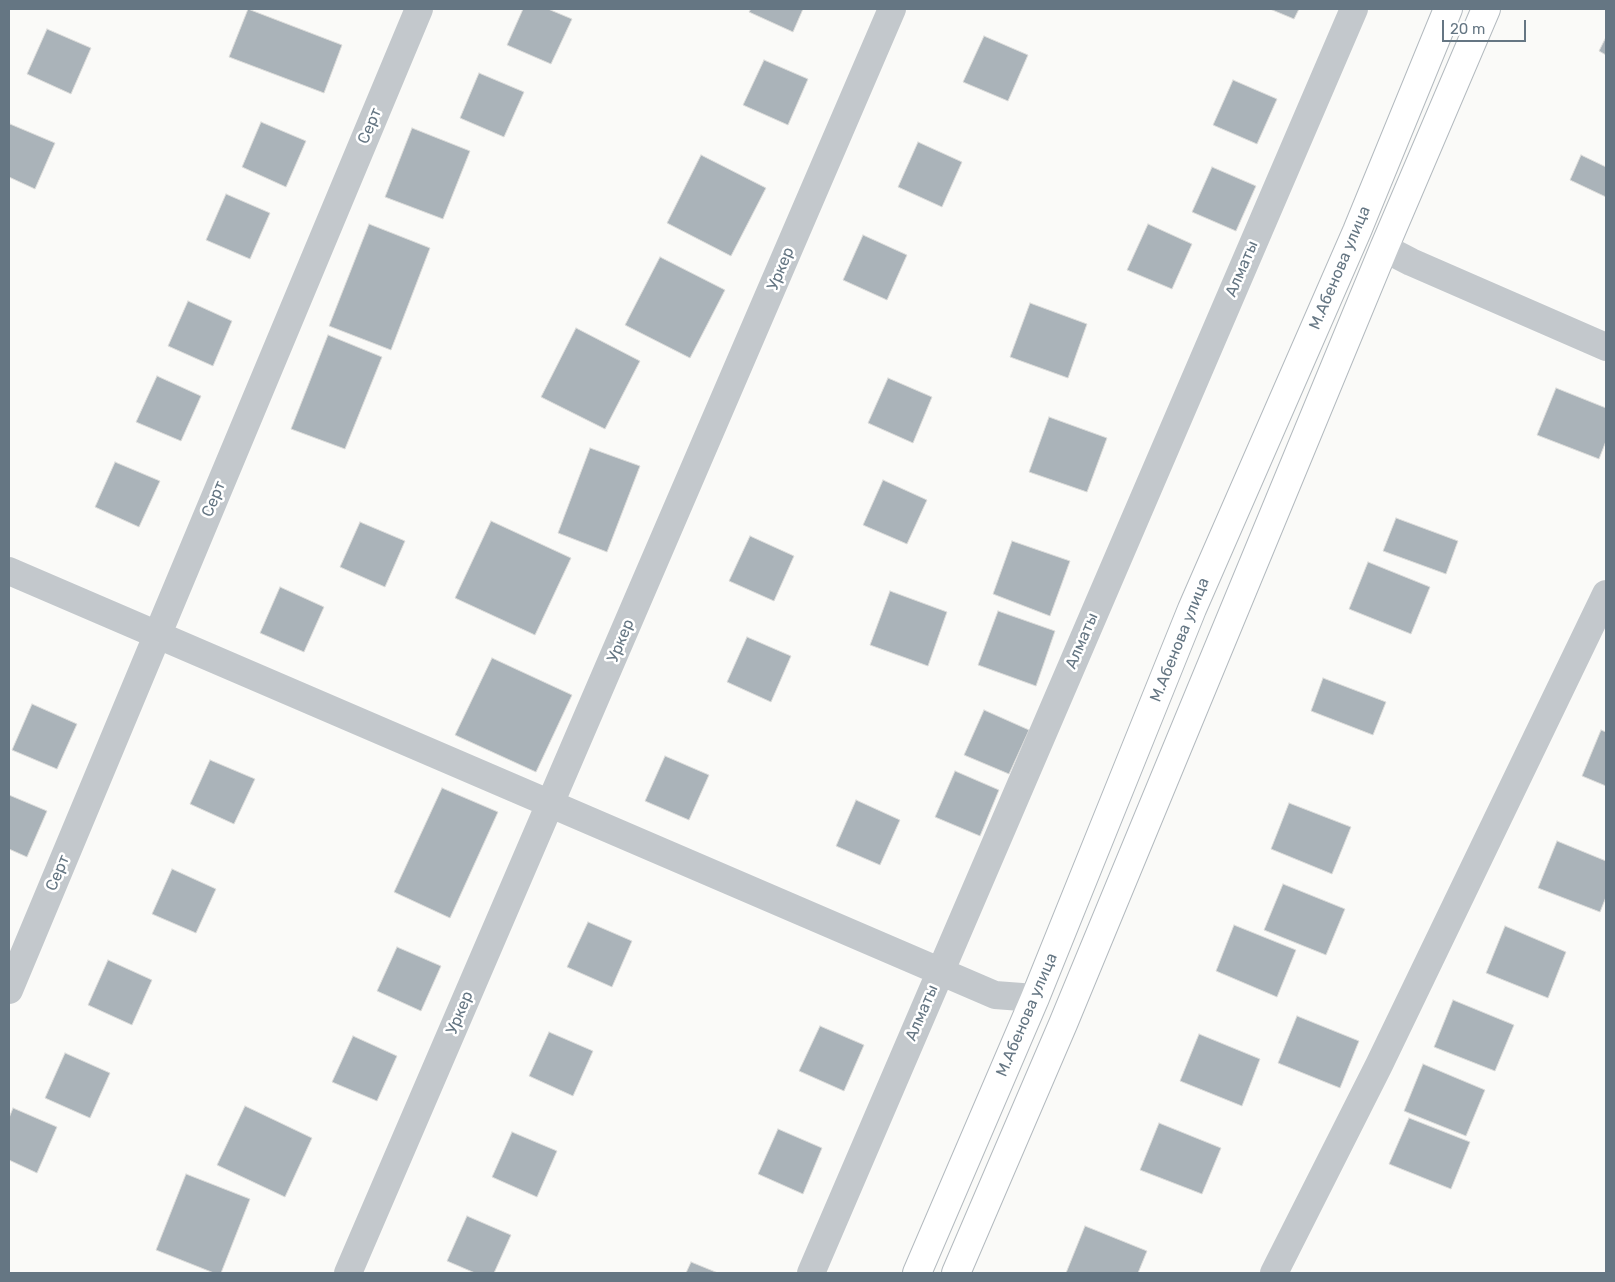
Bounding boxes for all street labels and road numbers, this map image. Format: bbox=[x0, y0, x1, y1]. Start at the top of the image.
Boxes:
street label: Серт bbox=[354, 105, 386, 147]
street label: М.Абенова улица bbox=[1305, 203, 1375, 333]
street label: Алматы bbox=[1222, 238, 1262, 300]
street label: Уркер bbox=[763, 245, 799, 293]
street label: Серт bbox=[198, 478, 230, 520]
street label: М.Абенова улица bbox=[1146, 575, 1214, 705]
street label: Алматы bbox=[1062, 610, 1102, 672]
street label: Уркер bbox=[603, 617, 639, 665]
street label: Серт bbox=[42, 852, 74, 894]
street label: М.Абенова улица bbox=[992, 950, 1062, 1080]
street label: Алматы bbox=[902, 982, 942, 1044]
street label: Уркер bbox=[442, 989, 478, 1037]

